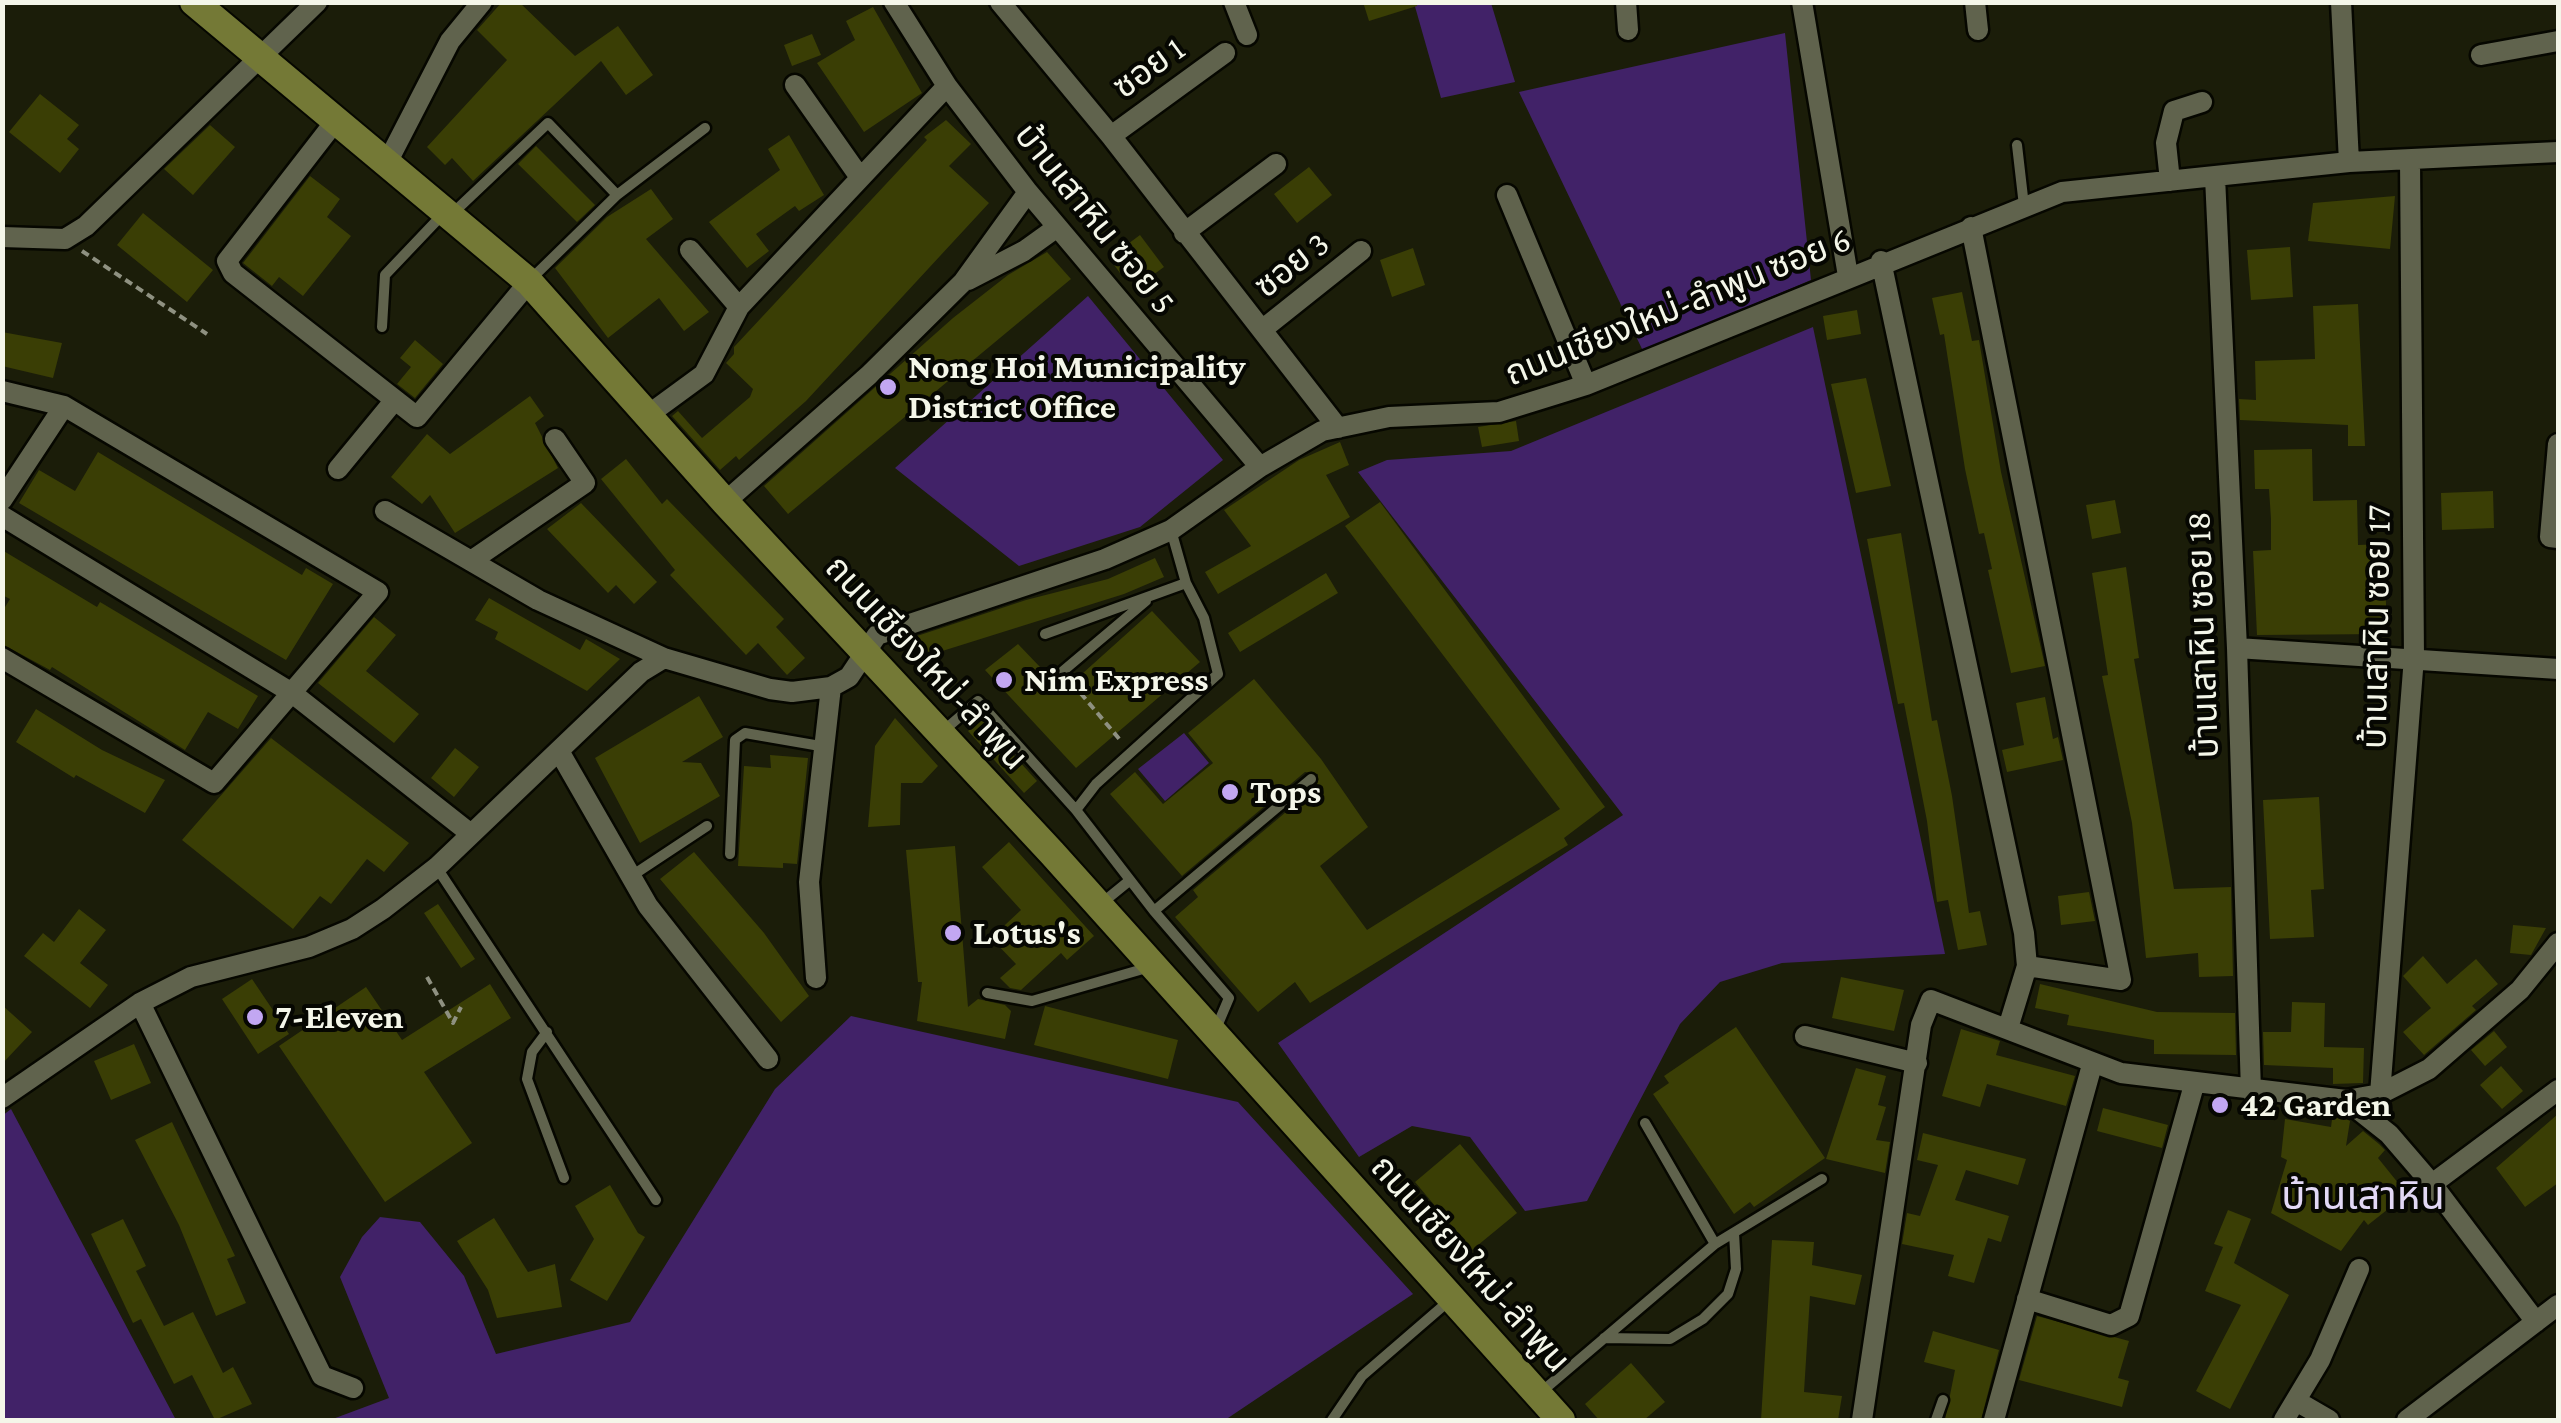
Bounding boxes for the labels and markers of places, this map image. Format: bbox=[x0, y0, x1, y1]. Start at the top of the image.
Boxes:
place label: Nong Hoi Municipality District Office bbox=[908, 346, 1246, 428]
marker: Nong Hoi Municipality District Office bbox=[877, 376, 899, 398]
place label: Nim Express bbox=[1024, 659, 1208, 701]
marker: Nim Express bbox=[993, 669, 1015, 691]
place label: Tops bbox=[1250, 771, 1321, 813]
marker: Tops bbox=[1219, 781, 1241, 803]
place label: Lotus's bbox=[973, 912, 1081, 954]
marker: Lotus's bbox=[942, 922, 964, 944]
place label: 7-Eleven bbox=[275, 996, 404, 1038]
marker: 7-Eleven bbox=[244, 1006, 266, 1028]
place label: 42 Garden bbox=[2240, 1084, 2391, 1126]
marker: 42 Garden bbox=[2209, 1094, 2231, 1116]

